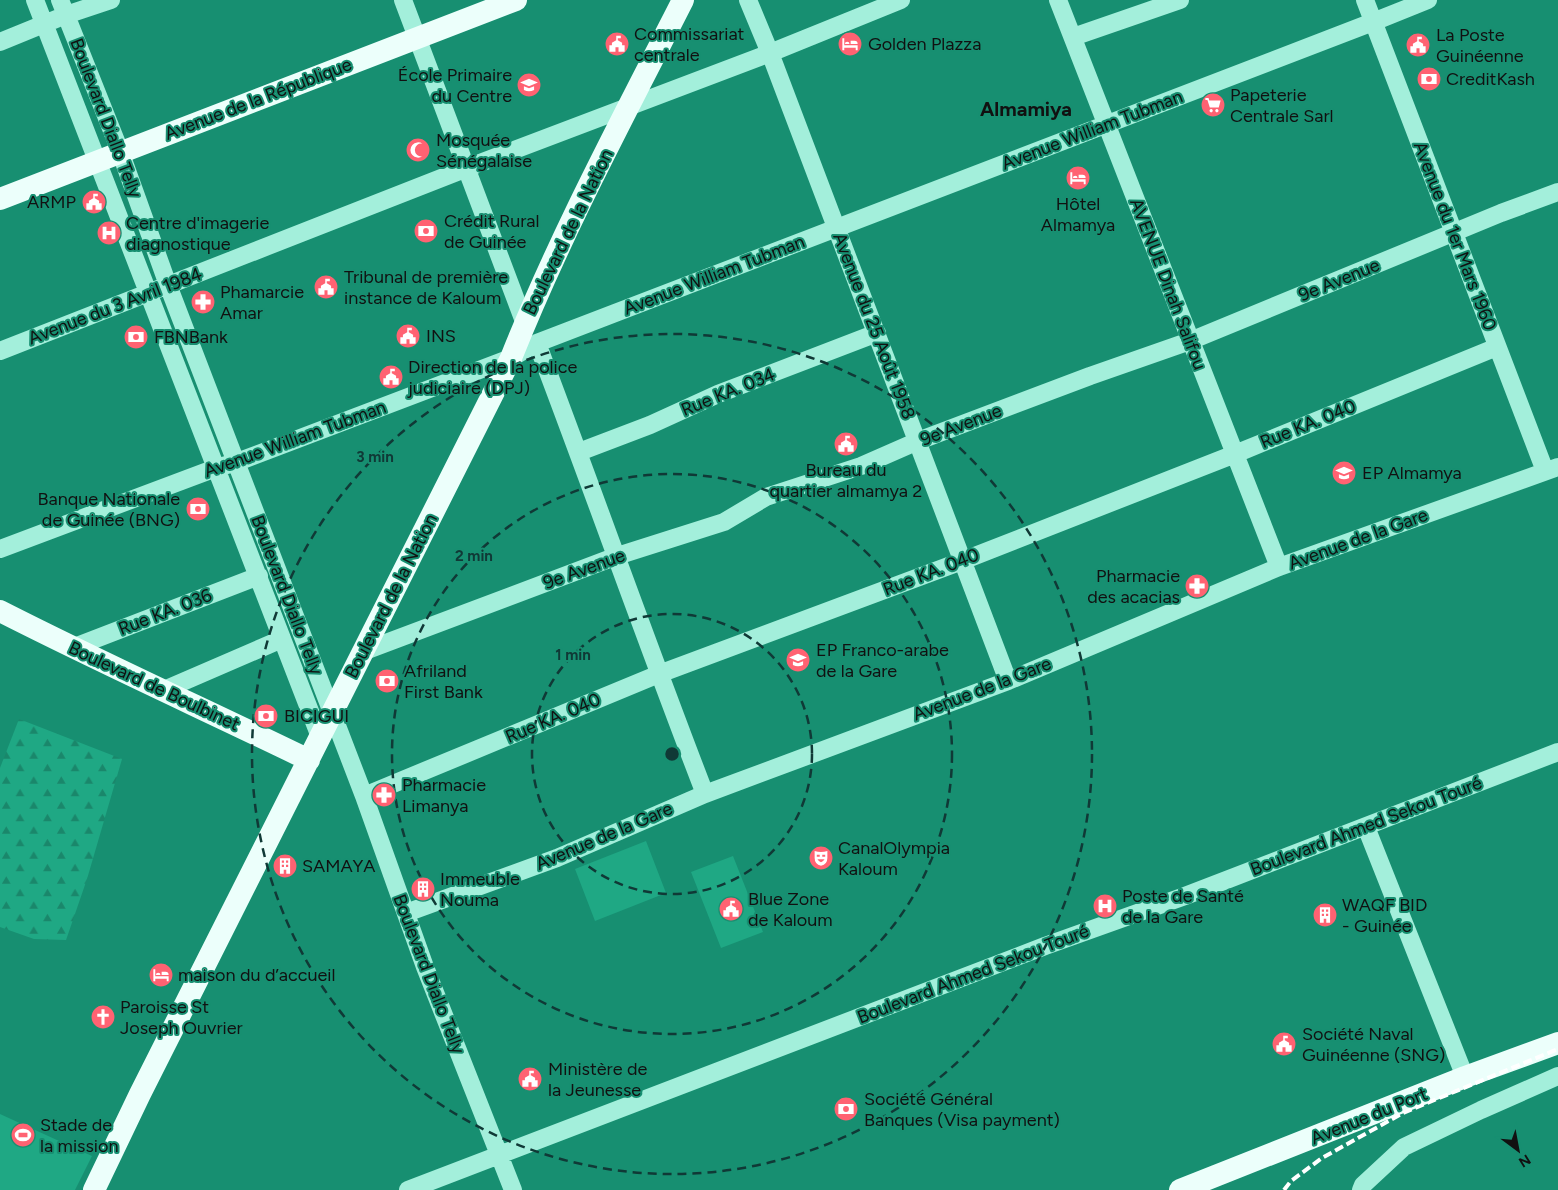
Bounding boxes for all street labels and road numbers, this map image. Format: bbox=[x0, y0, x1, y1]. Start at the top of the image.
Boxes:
street label: Boulevard Diallo Telly bbox=[65, 35, 147, 201]
street label: Avenue de la République bbox=[161, 53, 355, 145]
street label: Avenue William Tubman bbox=[998, 85, 1186, 175]
street label: Avenue du 1er Mars 1960 bbox=[1409, 138, 1501, 334]
street label: Boulevard de la Nation bbox=[518, 146, 618, 318]
street label: AVENUE Dinah Salifou bbox=[1125, 195, 1211, 373]
street label: Avenue William Tubman bbox=[620, 230, 808, 320]
street label: Avenue du 25 Août 1958 bbox=[828, 230, 920, 422]
street label: 9e Avenue bbox=[1295, 254, 1383, 306]
street label: Avenue du 3 Avril 1984 bbox=[25, 263, 205, 349]
street label: Rue KA. 034 bbox=[678, 363, 778, 421]
street label: Rue KA. 040 bbox=[1257, 395, 1359, 453]
street label: Avenue William Tubman bbox=[201, 396, 389, 482]
street label: 9e Avenue bbox=[917, 399, 1005, 451]
street label: Avenue de la Gare bbox=[1285, 504, 1431, 574]
street label: Boulevard de la Nation bbox=[340, 510, 442, 682]
street label: Boulevard Diallo Telly bbox=[246, 512, 328, 678]
street label: 9e Avenue bbox=[540, 544, 628, 594]
street label: Rue KA. 040 bbox=[880, 544, 982, 600]
street label: Rue KA. 036 bbox=[115, 584, 215, 640]
street label: Boulevard de Boulbinet bbox=[65, 637, 243, 735]
street label: Avenue de la Gare bbox=[910, 652, 1054, 726]
street label: Rue KA. 040 bbox=[502, 688, 604, 748]
street label: Boulevard Ahmed Sekou Touré bbox=[1247, 772, 1485, 880]
street label: Avenue de la Gare bbox=[532, 797, 676, 875]
street label: Boulevard Diallo Telly bbox=[388, 891, 470, 1057]
street label: Boulevard Ahmed Sekou Touré bbox=[854, 920, 1092, 1028]
street label: Avenue du Port bbox=[1307, 1083, 1431, 1149]

